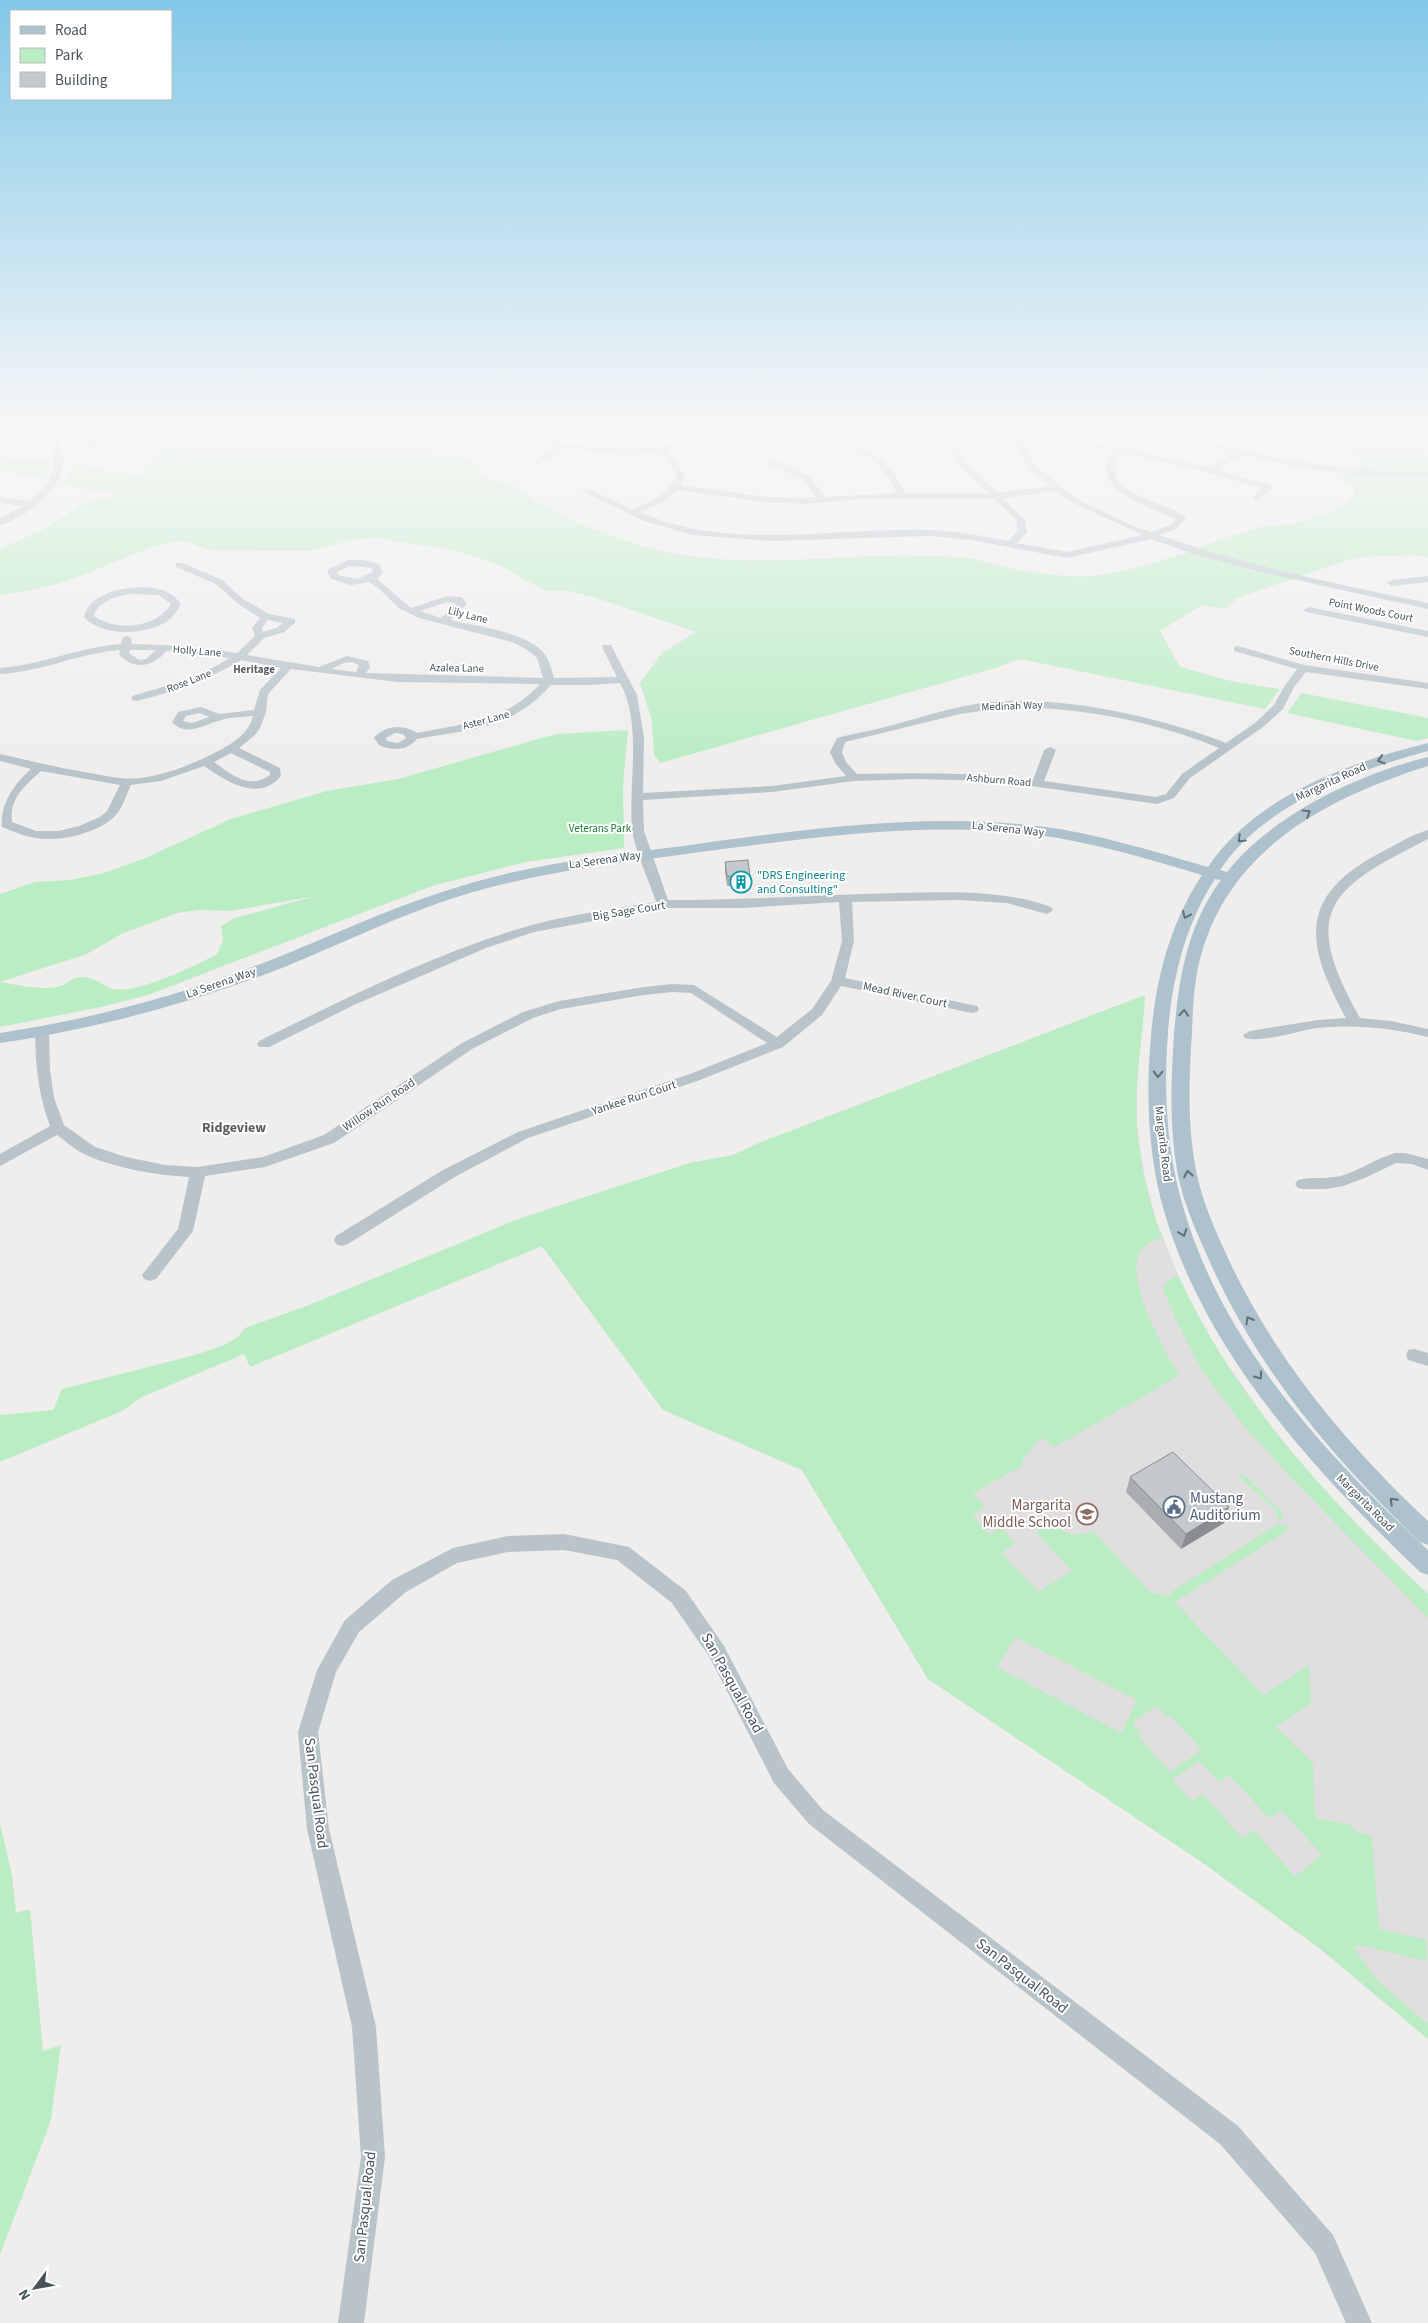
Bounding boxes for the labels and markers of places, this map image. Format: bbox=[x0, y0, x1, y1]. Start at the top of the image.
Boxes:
place label: "DRS Engineering and Consulting" bbox=[757, 867, 845, 898]
building icon: "DRS Engineering and Consulting" bbox=[729, 870, 753, 894]
place label: Mustang Auditorium bbox=[1190, 1488, 1261, 1526]
place label: Margarita Middle School bbox=[982, 1495, 1071, 1533]
public building icon: Mustang Auditorium bbox=[1162, 1495, 1186, 1519]
school or university icon: Margarita Middle School bbox=[1075, 1502, 1099, 1526]

